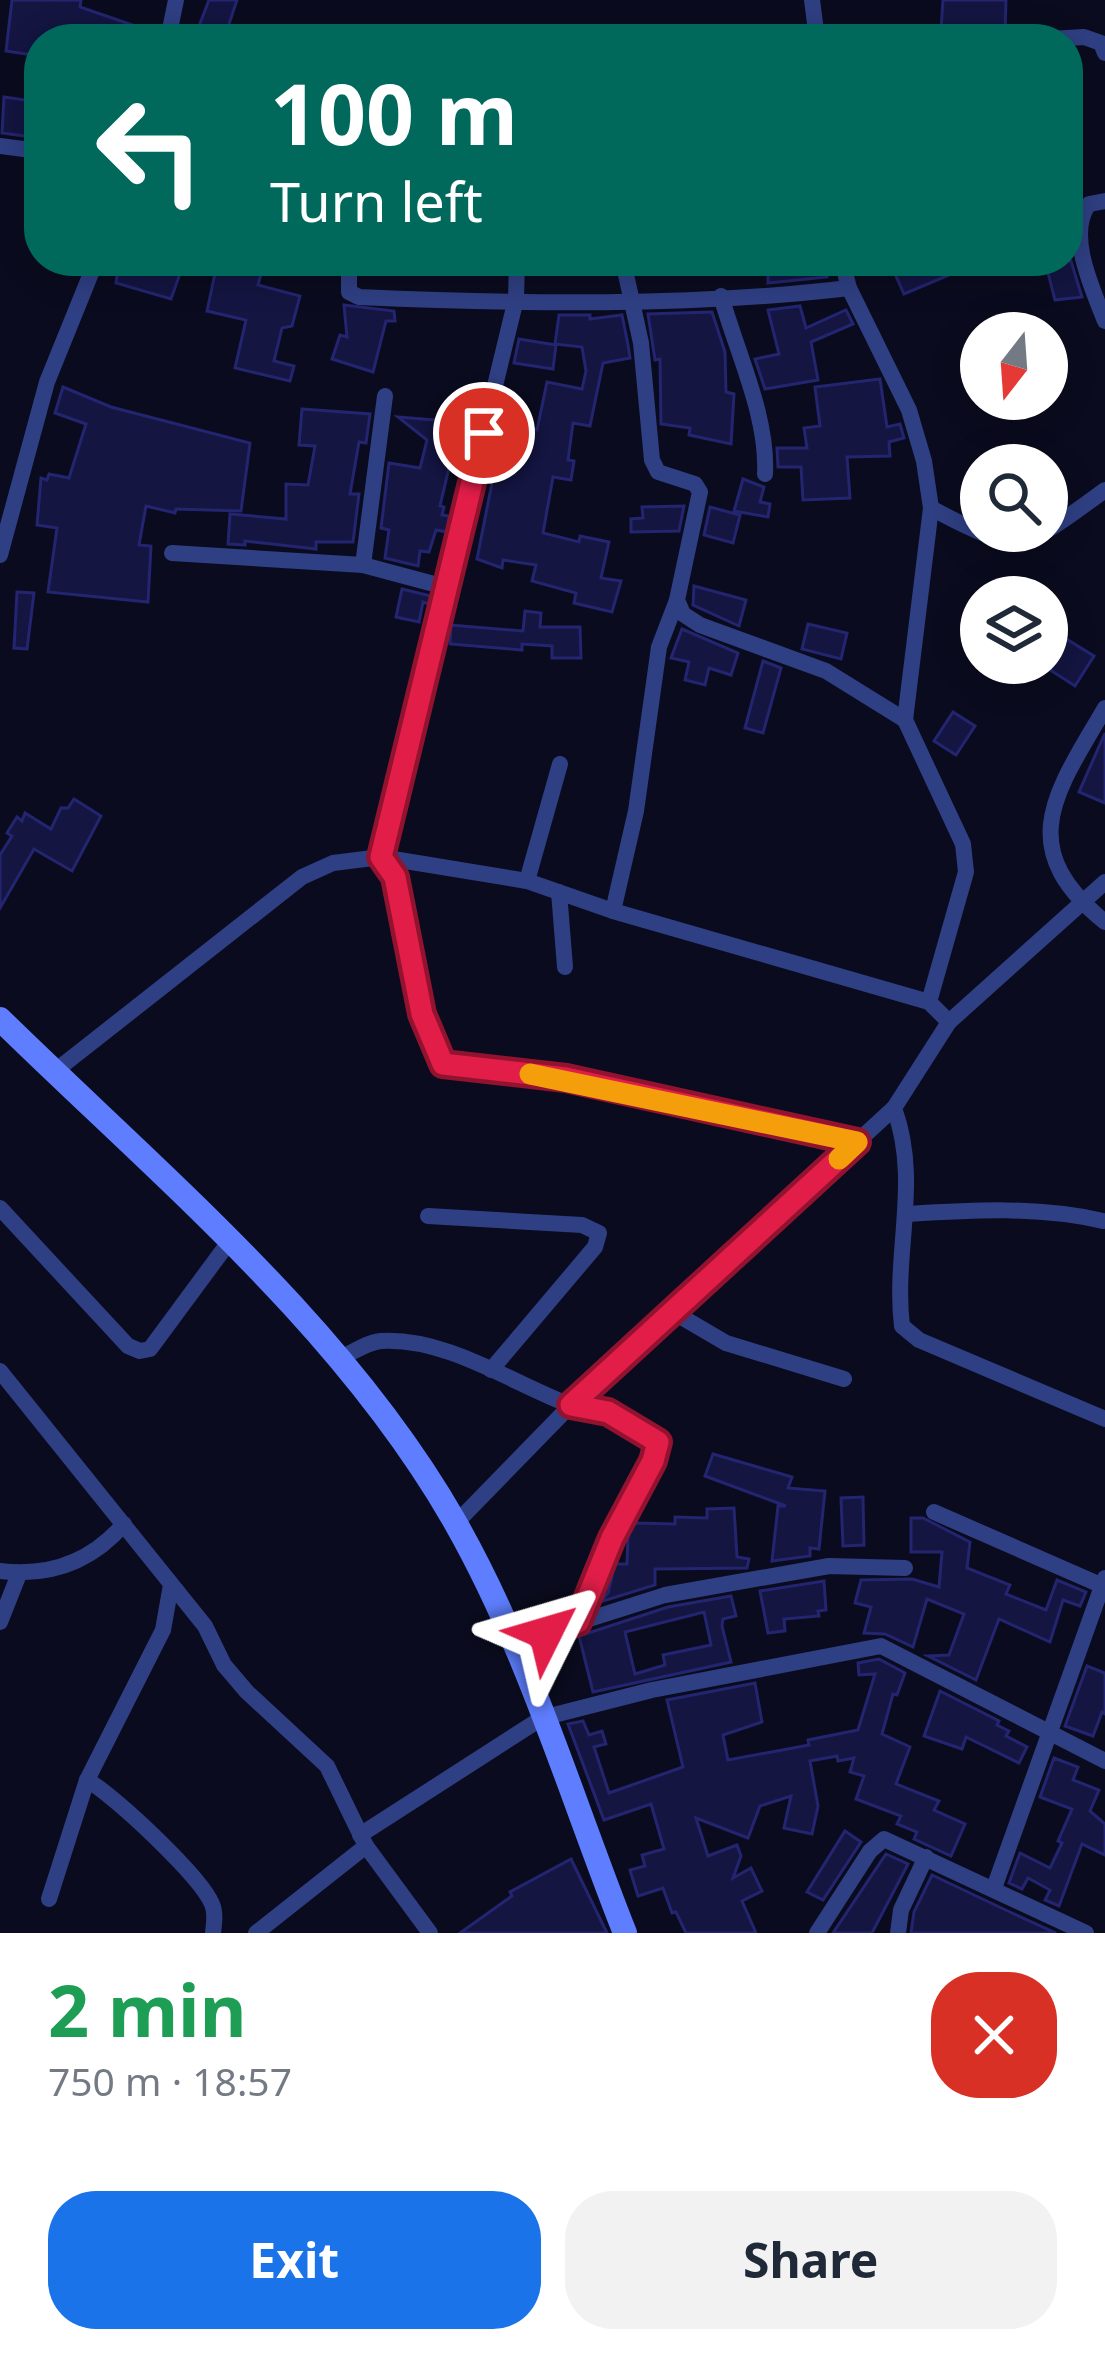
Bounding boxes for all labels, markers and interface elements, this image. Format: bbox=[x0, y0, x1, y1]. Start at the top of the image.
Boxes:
text: 100 m bbox=[270, 55, 518, 170]
icon: left bbox=[72, 72, 228, 228]
text: Turn left bbox=[270, 164, 483, 238]
north arrow bbox=[960, 312, 1068, 420]
map controls bbox=[960, 312, 1068, 684]
pin bbox=[433, 382, 535, 484]
icon: arrive bbox=[451, 400, 517, 466]
button: search bbox=[960, 444, 1068, 552]
button: layers bbox=[960, 576, 1068, 684]
position arrow bbox=[483, 1570, 609, 1696]
text: 2 min bbox=[48, 1960, 246, 2058]
button: close bbox=[931, 1972, 1057, 2098]
text: 750 m · 18:57 bbox=[48, 2054, 292, 2107]
button: Exit bbox=[48, 2191, 541, 2329]
button: Share bbox=[565, 2191, 1057, 2329]

